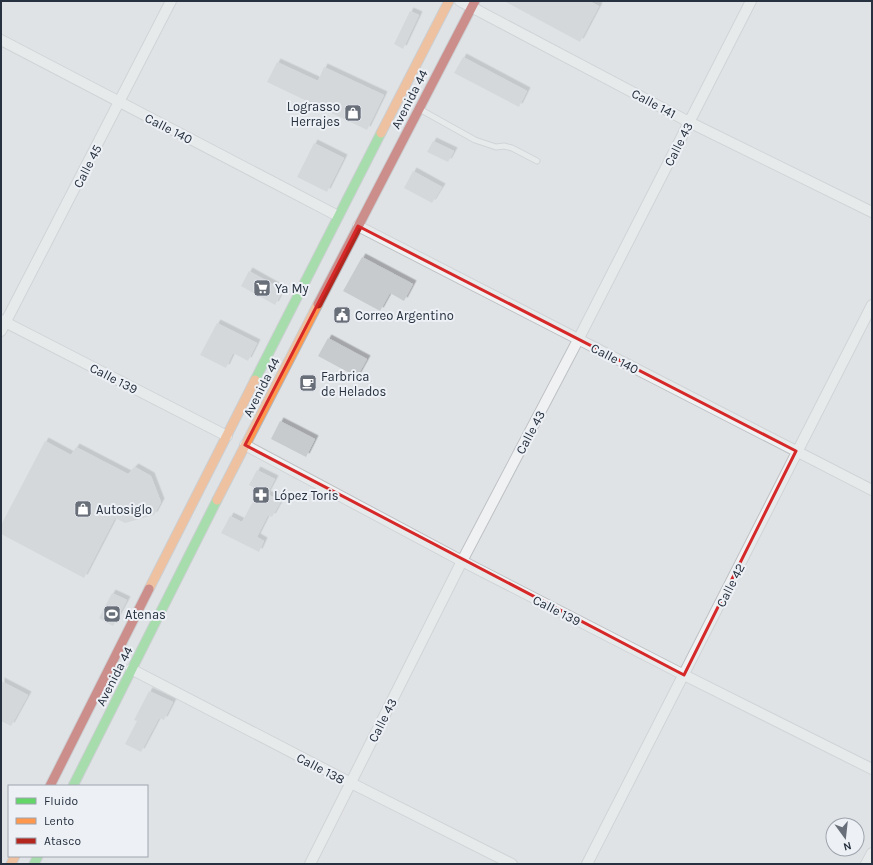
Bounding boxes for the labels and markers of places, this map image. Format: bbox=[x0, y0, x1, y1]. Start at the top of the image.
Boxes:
place label: Lograsso Herrajes bbox=[287, 99, 340, 129]
shop icon: Lograsso Herrajes bbox=[343, 103, 363, 123]
supermarket icon: Ya My bbox=[252, 278, 272, 298]
place label: Ya My bbox=[275, 281, 309, 296]
public building icon: Correo Argentino bbox=[332, 305, 352, 325]
place label: Correo Argentino bbox=[355, 308, 454, 323]
place label: Farbrica de Helados bbox=[321, 369, 386, 399]
cafe icon: Farbrica de Helados bbox=[298, 373, 318, 393]
pharmacy icon: López Toris bbox=[251, 485, 271, 505]
place label: López Toris bbox=[274, 488, 339, 503]
shop icon: Autosiglo bbox=[73, 499, 93, 519]
place label: Autosiglo bbox=[96, 502, 152, 517]
sports icon: Atenas bbox=[102, 604, 122, 624]
place label: Atenas bbox=[125, 607, 166, 622]

